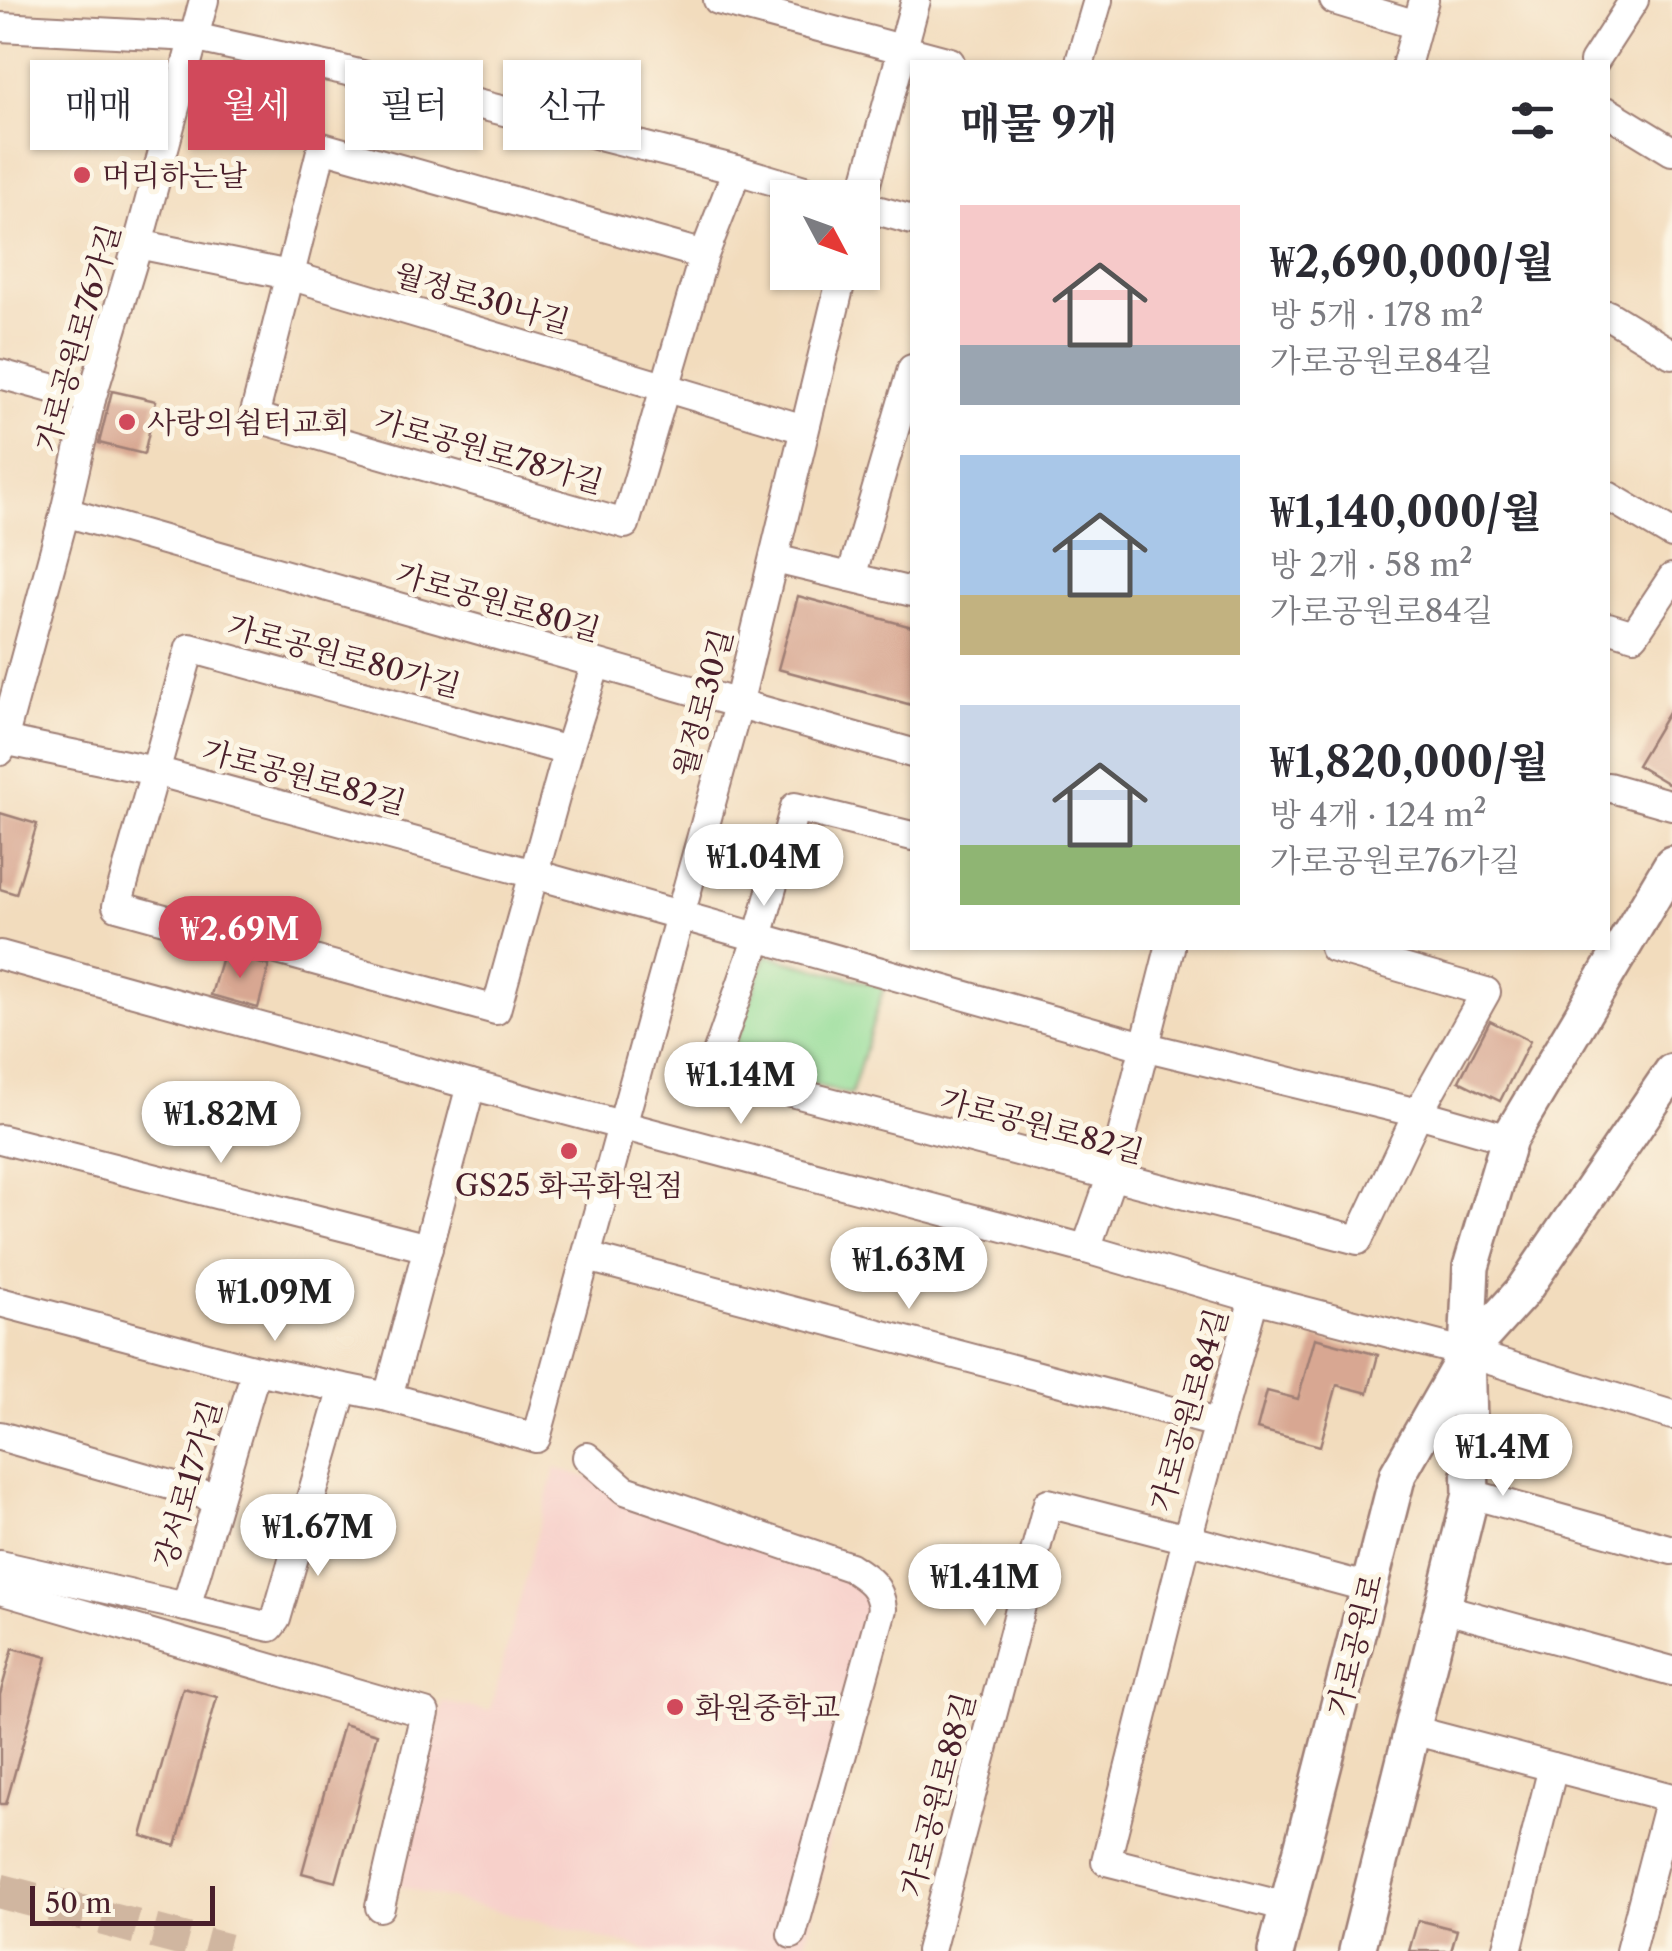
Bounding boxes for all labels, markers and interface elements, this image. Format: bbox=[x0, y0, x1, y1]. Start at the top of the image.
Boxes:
chip: 매매 bbox=[30, 60, 168, 150]
chip: 월세 bbox=[188, 60, 325, 150]
chip: 필터 bbox=[345, 60, 483, 150]
chip: 신규 bbox=[503, 60, 641, 150]
icon: filters bbox=[1505, 93, 1560, 148]
text: 매물 9개 bbox=[960, 97, 1117, 149]
place label: 머리하는날 bbox=[102, 157, 247, 194]
marker: 머리하는날 bbox=[71, 164, 93, 186]
north arrow bbox=[770, 180, 880, 290]
map controls bbox=[770, 180, 880, 290]
street label: 가로공원로76가길 bbox=[28, 220, 128, 456]
text: ₩2,690,000/월 bbox=[1270, 236, 1554, 288]
icon: home bbox=[1040, 245, 1160, 365]
street label: 월정로30나길 bbox=[390, 255, 574, 341]
text: 방 5개 · 178 m² bbox=[1270, 295, 1483, 334]
text: 가로공원로84길 bbox=[1270, 341, 1493, 380]
street label: 가로공원로78가길 bbox=[371, 401, 607, 501]
place label: 사랑의쉼터교회 bbox=[147, 404, 350, 441]
marker: 사랑의쉼터교회 bbox=[116, 411, 138, 433]
text: ₩1,140,000/월 bbox=[1270, 486, 1542, 538]
icon: home bbox=[1040, 495, 1160, 615]
text: 방 2개 · 58 m² bbox=[1270, 545, 1473, 584]
street label: 가로공원로80길 bbox=[392, 555, 604, 649]
text: 가로공원로84길 bbox=[1270, 591, 1493, 630]
street label: 가로공원로80가길 bbox=[223, 607, 465, 705]
street label: 월정로30길 bbox=[666, 625, 740, 781]
street label: 가로공원로82길 bbox=[198, 732, 410, 822]
text: ₩1,820,000/월 bbox=[1270, 736, 1549, 788]
icon: home bbox=[1040, 745, 1160, 865]
text: 방 4개 · 124 m² bbox=[1270, 795, 1487, 834]
pin: ₩1.04M bbox=[683, 824, 845, 909]
text: ₩1.04M bbox=[706, 837, 822, 876]
text: 가로공원로76가길 bbox=[1270, 841, 1520, 880]
pin: ₩2.69M bbox=[159, 896, 321, 981]
text: ₩2.69M bbox=[181, 909, 299, 948]
pin: ₩1.14M bbox=[660, 1042, 822, 1127]
text: ₩1.14M bbox=[686, 1055, 796, 1094]
pin: ₩1.82M bbox=[140, 1081, 302, 1166]
street label: 가로공원로82길 bbox=[936, 1081, 1148, 1171]
text: ₩1.82M bbox=[164, 1094, 278, 1133]
marker: GS25 화곡화원점 bbox=[558, 1140, 580, 1162]
place label: GS25 화곡화원점 bbox=[455, 1167, 683, 1204]
pin: ₩1.63M bbox=[828, 1227, 990, 1312]
text: ₩1.63M bbox=[852, 1240, 966, 1279]
pin: ₩1.09M bbox=[194, 1259, 356, 1344]
text: ₩1.09M bbox=[217, 1272, 333, 1311]
street label: 가로공원로84길 bbox=[1142, 1304, 1236, 1516]
street label: 강서로17가길 bbox=[146, 1396, 230, 1572]
pin: ₩1.4M bbox=[1433, 1414, 1573, 1499]
text: ₩1.4M bbox=[1455, 1427, 1551, 1466]
pin: ₩1.67M bbox=[237, 1494, 399, 1579]
text: ₩1.67M bbox=[262, 1507, 374, 1546]
pin: ₩1.41M bbox=[904, 1544, 1066, 1629]
text: ₩1.41M bbox=[930, 1557, 1040, 1596]
street label: 가로공원로 bbox=[1320, 1570, 1390, 1720]
place label: 화원중학교 bbox=[695, 1689, 840, 1726]
street label: 가로공원로88길 bbox=[893, 1689, 983, 1901]
marker: 화원중학교 bbox=[664, 1696, 686, 1718]
scale bar bbox=[30, 1881, 215, 1926]
text: 50 m bbox=[45, 1886, 112, 1920]

